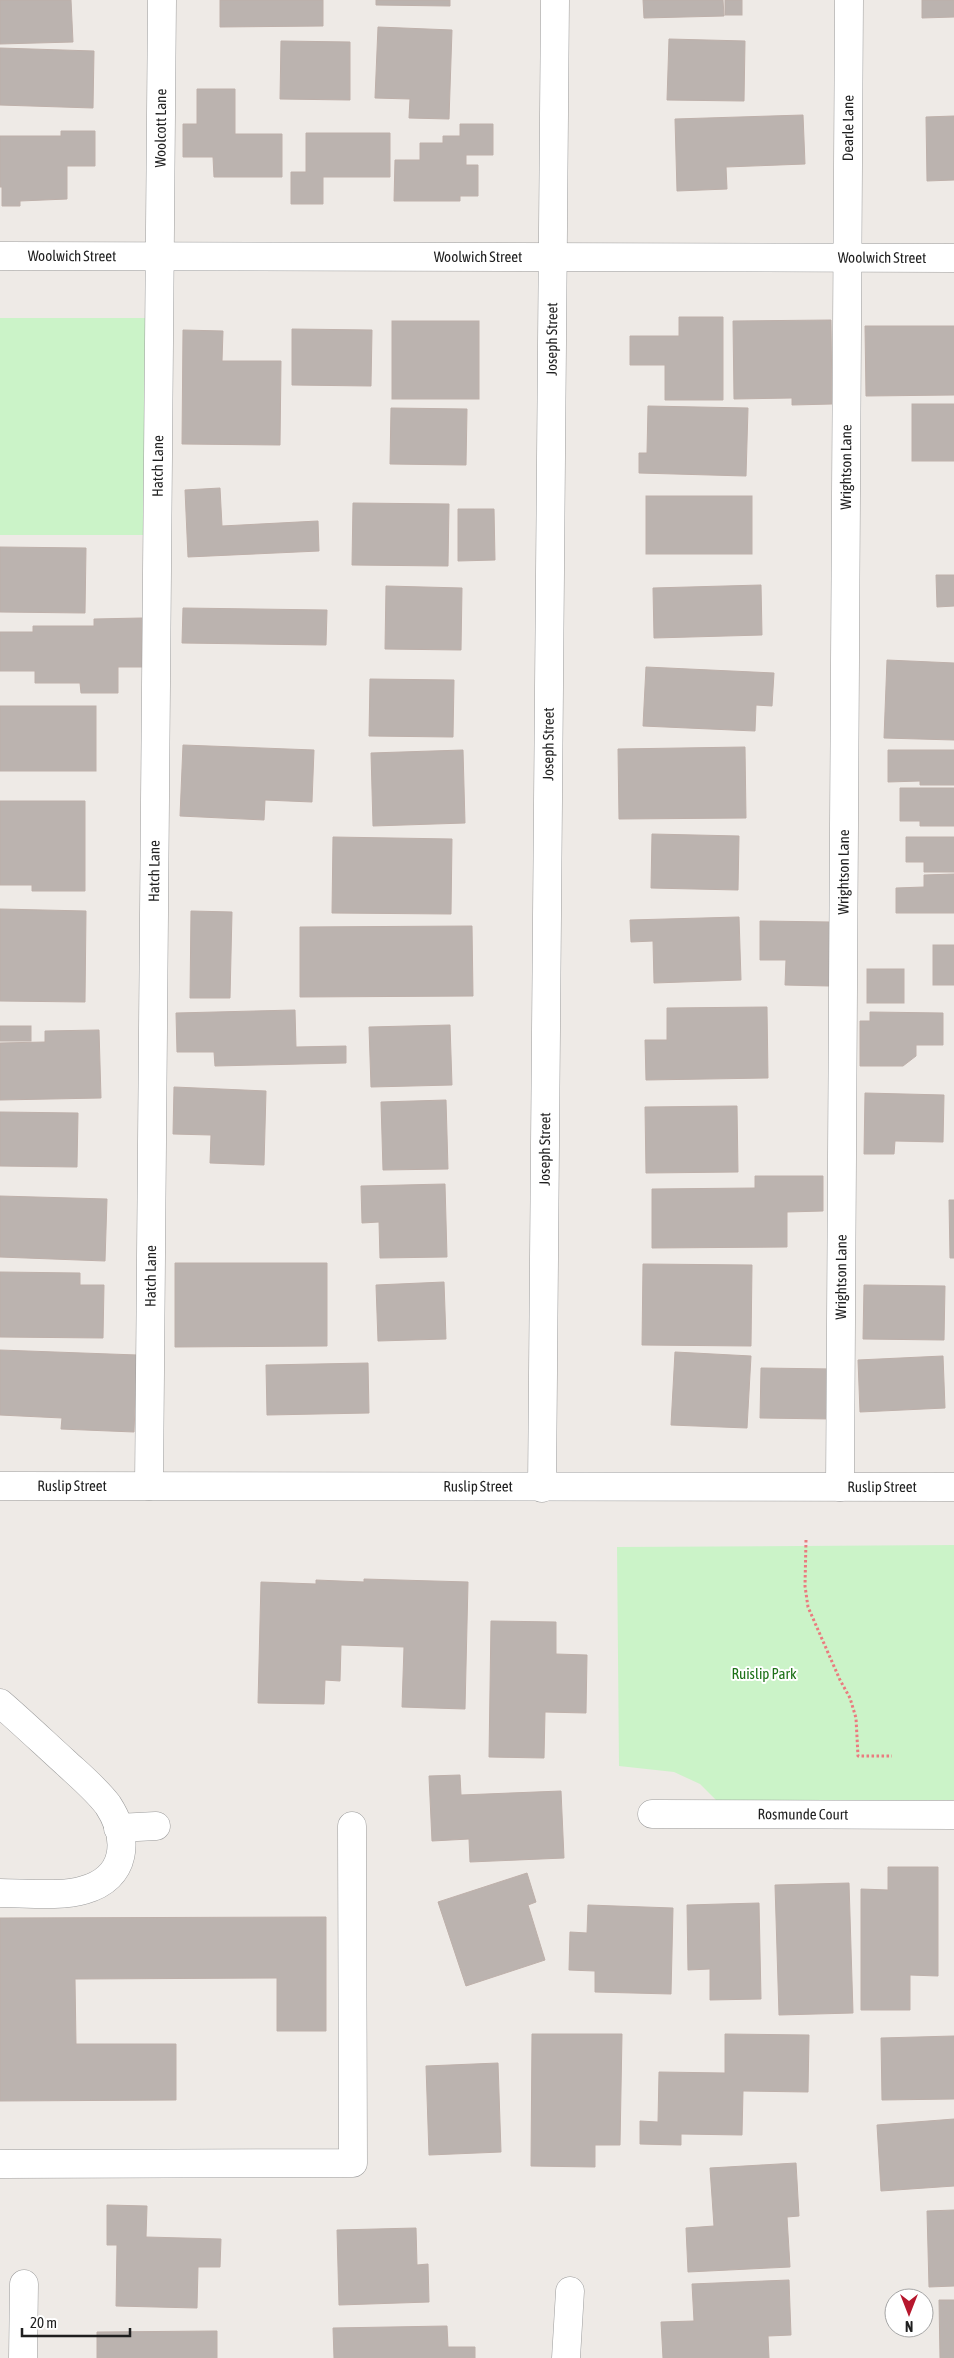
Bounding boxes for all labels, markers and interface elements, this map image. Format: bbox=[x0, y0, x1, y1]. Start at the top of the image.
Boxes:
street label: Woolcott Lane bbox=[152, 88, 169, 167]
street label: Dearle Lane bbox=[839, 95, 856, 161]
street label: Woolwich Street bbox=[28, 247, 116, 264]
street label: Woolwich Street bbox=[434, 248, 522, 265]
street label: Woolwich Street bbox=[838, 249, 926, 266]
street label: Joseph Street bbox=[543, 302, 560, 376]
street label: Wrightson Lane bbox=[837, 424, 854, 510]
street label: Hatch Lane bbox=[149, 435, 166, 497]
street label: Joseph Street bbox=[539, 707, 557, 781]
street label: Wrightson Lane bbox=[834, 829, 852, 915]
street label: Hatch Lane bbox=[145, 840, 163, 902]
street label: Joseph Street bbox=[536, 1112, 553, 1186]
street label: Wrightson Lane bbox=[832, 1234, 850, 1320]
street label: Hatch Lane bbox=[142, 1245, 159, 1307]
street label: Ruslip Street bbox=[37, 1477, 107, 1494]
street label: Ruslip Street bbox=[443, 1477, 513, 1495]
street label: Ruslip Street bbox=[847, 1478, 917, 1495]
park label: Ruislip Park bbox=[731, 1665, 797, 1682]
street label: Rosmunde Court bbox=[758, 1805, 848, 1823]
north arrow bbox=[884, 2288, 934, 2338]
scale bar bbox=[22, 2306, 130, 2338]
text: 20 m bbox=[30, 2314, 57, 2331]
text: N bbox=[905, 2318, 913, 2334]

